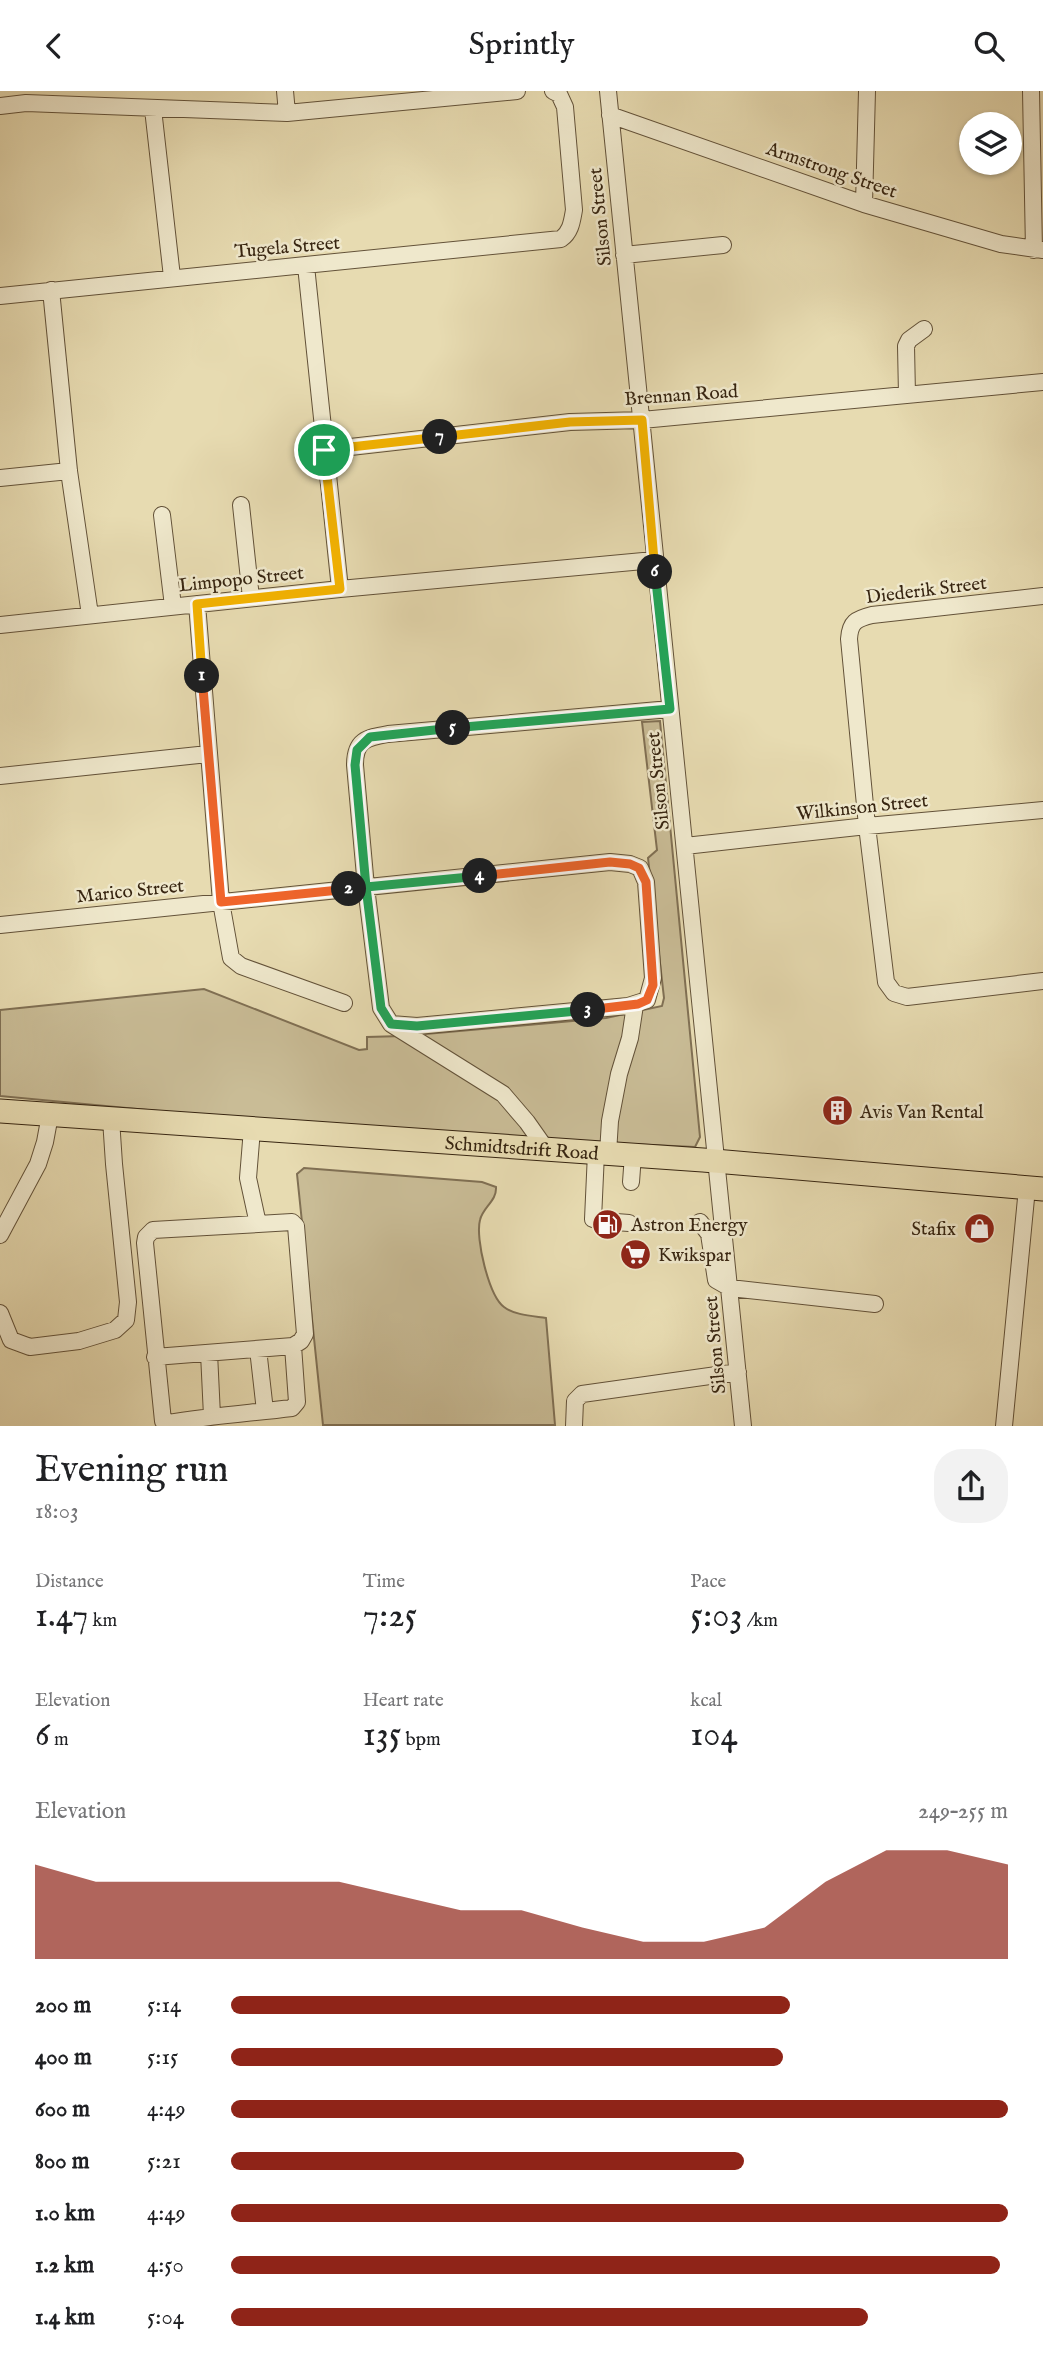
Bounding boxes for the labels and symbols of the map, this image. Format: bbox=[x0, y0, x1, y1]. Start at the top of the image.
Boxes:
street label: Armstrong Street bbox=[762, 137, 900, 205]
street label: Silson Street bbox=[584, 166, 618, 267]
street label: Tugela Street bbox=[233, 231, 341, 265]
street label: Brennan Road bbox=[623, 380, 740, 412]
pin: 7 bbox=[422, 419, 458, 455]
pin bbox=[294, 420, 354, 480]
pin: 6 bbox=[638, 554, 672, 589]
street label: Limpopo Street bbox=[177, 561, 305, 598]
street label: Diederik Street bbox=[865, 572, 988, 610]
pin: 1 bbox=[184, 659, 220, 693]
pin: 5 bbox=[435, 711, 470, 745]
street label: Silson Street bbox=[642, 730, 676, 831]
street label: Wilkinson Street bbox=[795, 789, 930, 827]
pin: 4 bbox=[462, 859, 498, 893]
pin: 2 bbox=[332, 871, 366, 907]
street label: Marico Street bbox=[75, 874, 186, 910]
pin: 3 bbox=[570, 993, 606, 1027]
building icon: Avis Van Rental bbox=[820, 1094, 854, 1128]
place label: Avis Van Rental bbox=[859, 1101, 984, 1125]
street label: Schmidtsdrift Road bbox=[444, 1132, 600, 1167]
fuel station icon: Astron Energy bbox=[591, 1207, 625, 1241]
shop icon: Stafix bbox=[962, 1211, 996, 1245]
place label: Astron Energy bbox=[630, 1214, 748, 1238]
place label: Stafix bbox=[911, 1218, 956, 1242]
supermarket icon: Kwikspar bbox=[618, 1237, 652, 1271]
place label: Kwikspar bbox=[658, 1244, 731, 1268]
street label: Silson Street bbox=[700, 1294, 732, 1395]

